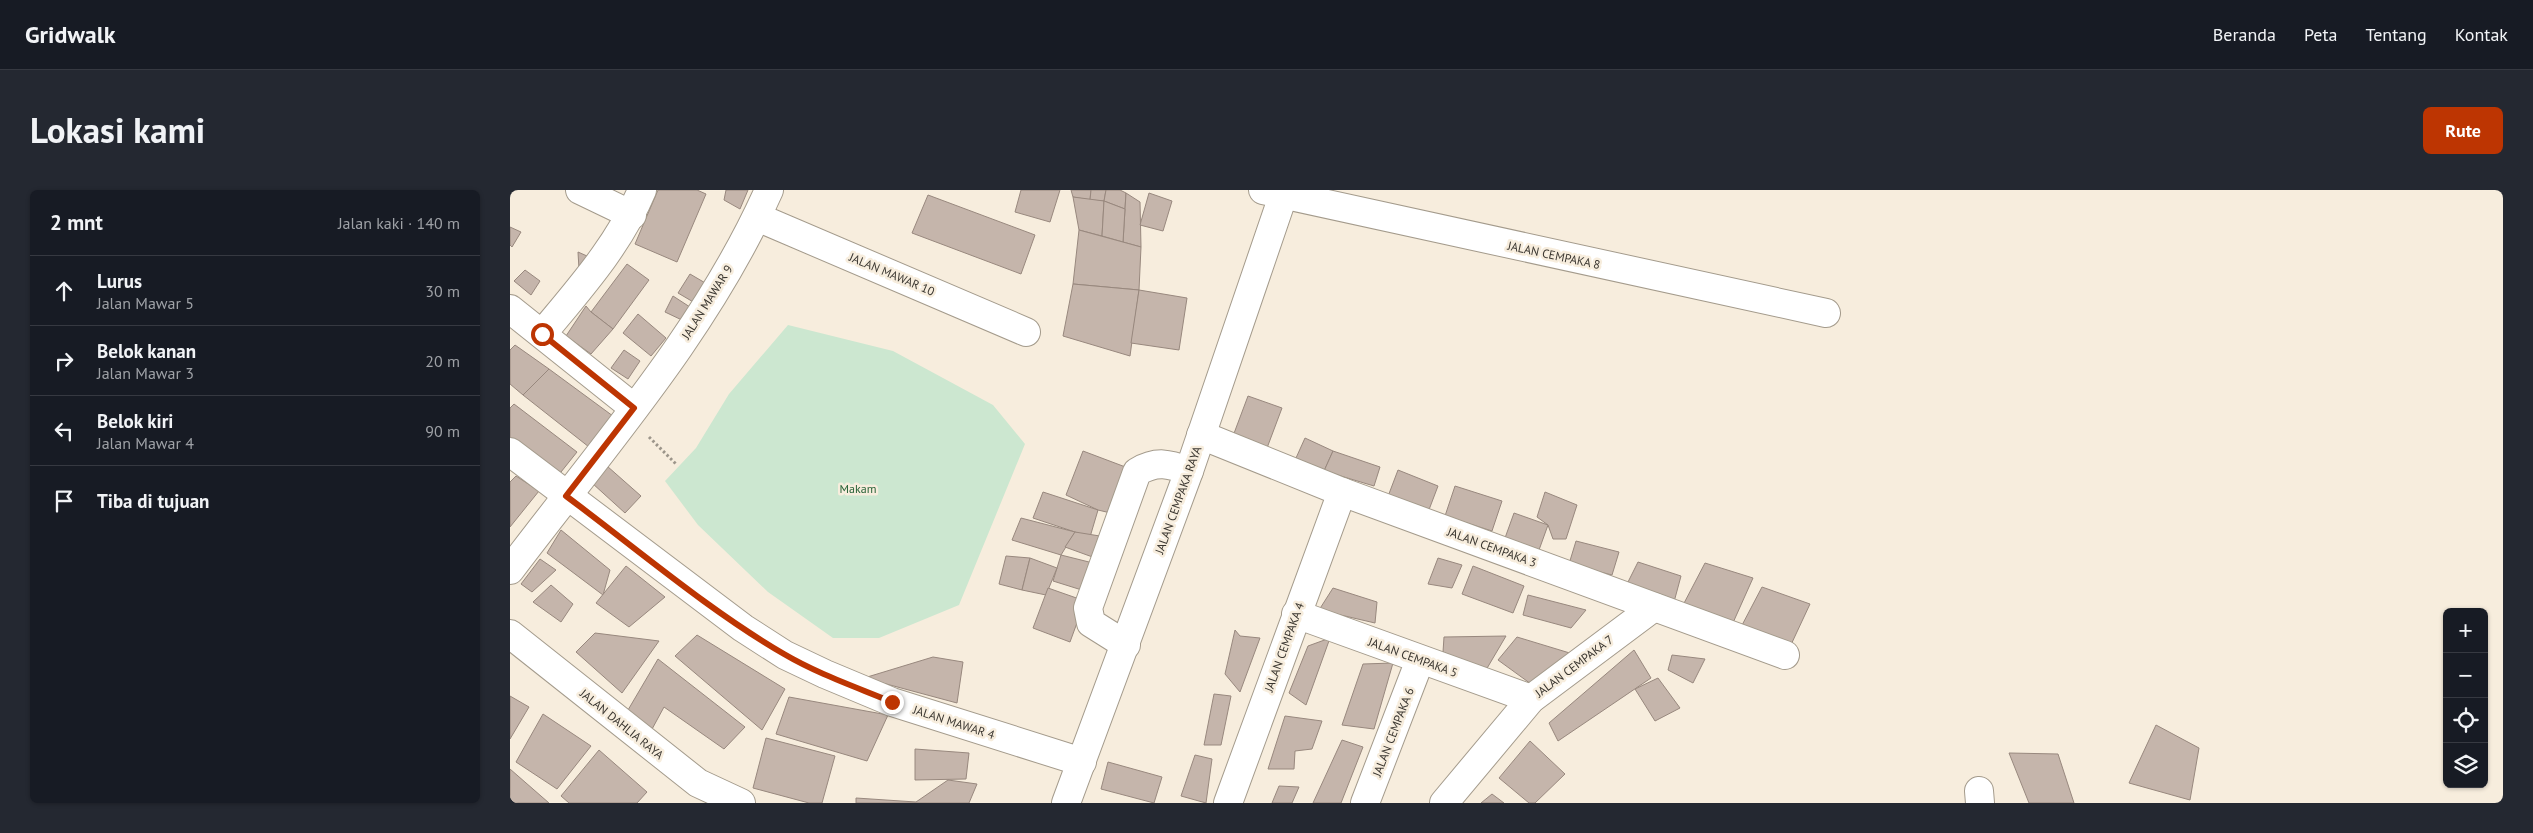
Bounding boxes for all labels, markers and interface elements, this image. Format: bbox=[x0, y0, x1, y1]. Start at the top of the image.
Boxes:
text: Gridwalk bbox=[25, 19, 115, 50]
text: Beranda bbox=[2213, 23, 2276, 46]
text: Peta bbox=[2304, 23, 2338, 46]
text: Tentang bbox=[2366, 23, 2427, 46]
text: Kontak bbox=[2455, 23, 2508, 46]
text: Lokasi kami bbox=[30, 107, 205, 153]
button: Rute bbox=[2423, 107, 2503, 154]
text: 2 mnt bbox=[50, 209, 103, 236]
text: Jalan kaki · 140 m bbox=[338, 213, 460, 233]
street label: JALAN CEMPAKA 8 bbox=[1505, 238, 1602, 272]
street label: JALAN MAWAR 10 bbox=[846, 249, 937, 299]
street label: JALAN MAWAR 9 bbox=[678, 262, 736, 343]
text: Lurus bbox=[97, 269, 142, 293]
icon: ahead bbox=[50, 277, 78, 305]
text: 30 m bbox=[425, 281, 460, 301]
text: Jalan Mawar 5 bbox=[97, 293, 194, 313]
route start bbox=[531, 323, 554, 346]
text: Belok kanan bbox=[97, 339, 196, 363]
icon: right bbox=[50, 347, 78, 375]
text: 20 m bbox=[425, 351, 460, 371]
text: Jalan Mawar 3 bbox=[97, 363, 194, 383]
text: Belok kiri bbox=[97, 409, 173, 433]
icon: left bbox=[50, 417, 78, 445]
text: 90 m bbox=[425, 421, 460, 441]
text: Jalan Mawar 4 bbox=[97, 433, 194, 453]
street label: JALAN CEMPAKA RAYA bbox=[1151, 444, 1204, 557]
park label: Makam bbox=[840, 481, 876, 496]
icon: arrive bbox=[50, 487, 78, 515]
text: Tiba di tujuan bbox=[97, 489, 209, 513]
street label: JALAN CEMPAKA 3 bbox=[1444, 524, 1539, 570]
street label: JALAN CEMPAKA 4 bbox=[1261, 600, 1307, 695]
map controls bbox=[2443, 608, 2488, 788]
button: + bbox=[2443, 608, 2488, 653]
street label: JALAN CEMPAKA 7 bbox=[1531, 632, 1616, 701]
street label: JALAN CEMPAKA 5 bbox=[1365, 634, 1460, 680]
button: − bbox=[2443, 653, 2488, 698]
street label: JALAN DAHLIA RAYA bbox=[576, 685, 667, 762]
street label: JALAN CEMPAKA 6 bbox=[1369, 685, 1417, 780]
route end bbox=[881, 691, 904, 714]
button: locate bbox=[2443, 698, 2488, 743]
street label: JALAN MAWAR 4 bbox=[910, 701, 997, 742]
button: layers bbox=[2443, 743, 2488, 788]

